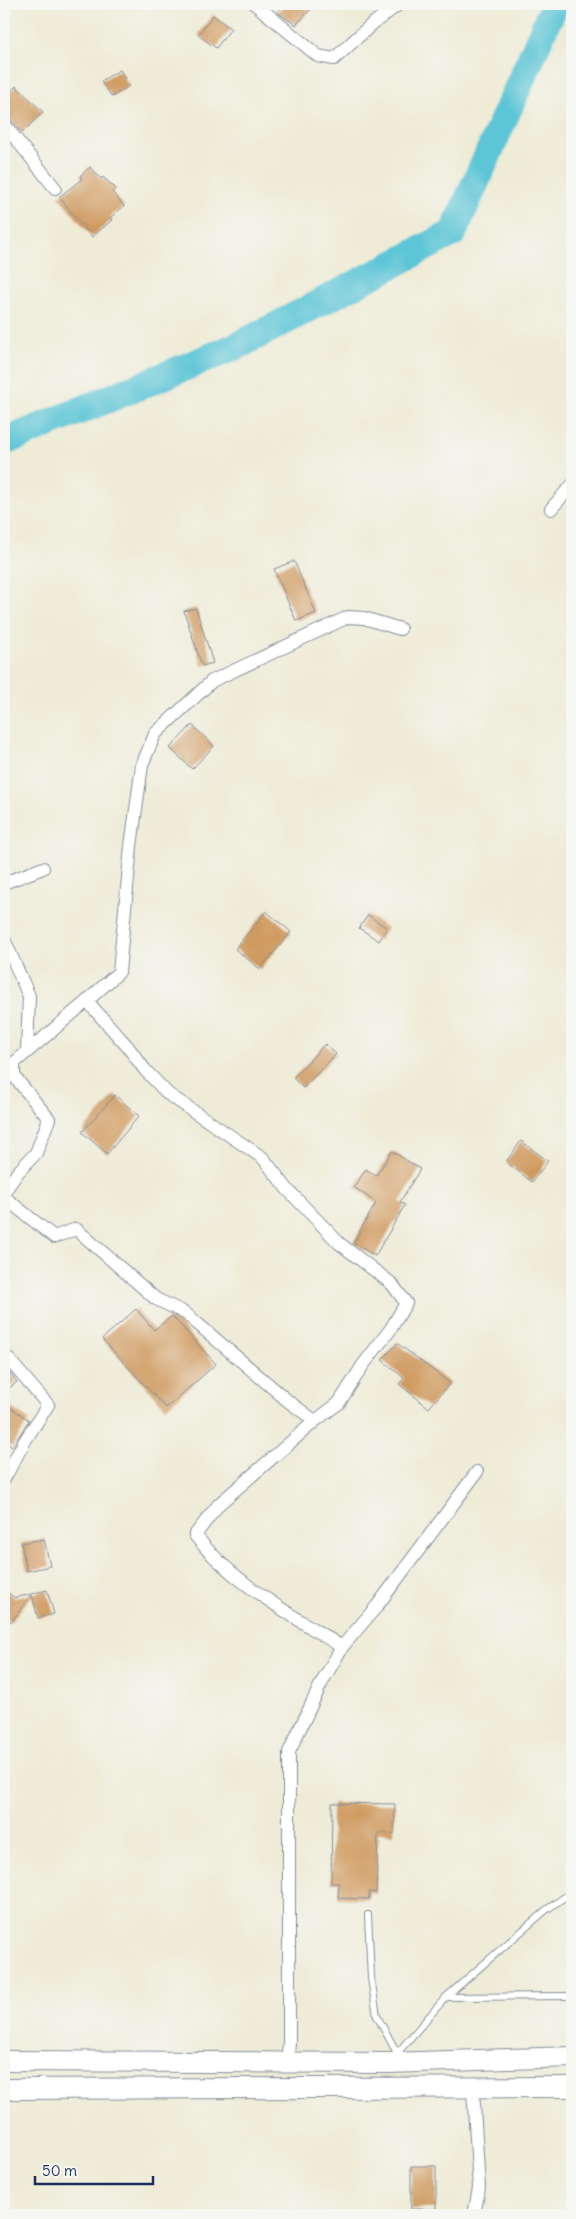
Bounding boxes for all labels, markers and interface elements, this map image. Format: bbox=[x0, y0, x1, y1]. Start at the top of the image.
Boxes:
scale bar bbox=[35, 2154, 152, 2186]
text: 50 m bbox=[42, 2161, 77, 2180]

